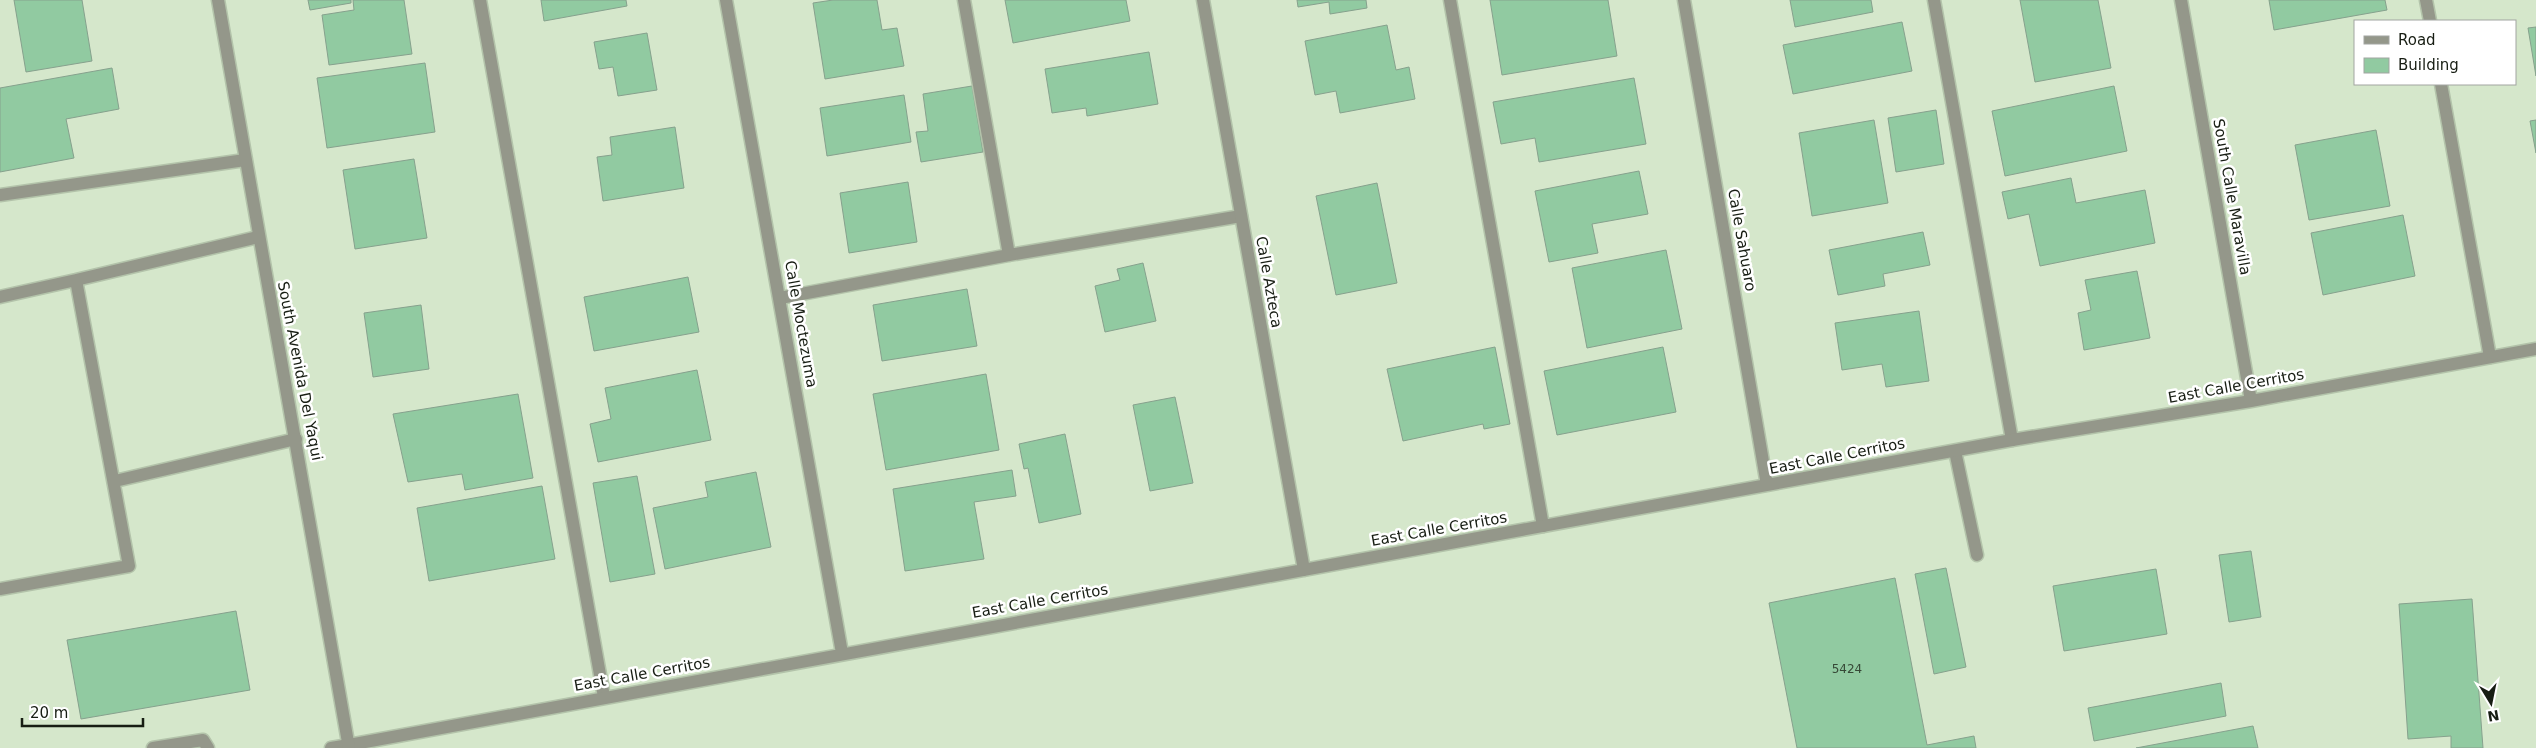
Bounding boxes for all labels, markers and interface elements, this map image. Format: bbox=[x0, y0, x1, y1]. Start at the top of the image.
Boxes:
legend bbox=[2354, 20, 2516, 85]
text: Road bbox=[2398, 31, 2436, 49]
text: Building bbox=[2398, 56, 2459, 74]
street label: South Calle Maravilla bbox=[2209, 117, 2255, 277]
street label: Calle Sahuaro bbox=[1724, 187, 1760, 293]
street label: Calle Azteca bbox=[1252, 235, 1286, 329]
street label: Calle Moctezuma bbox=[781, 259, 821, 389]
street label: South Avenida Del Yaqui bbox=[274, 280, 326, 462]
street label: East Calle Cerritos bbox=[2167, 365, 2306, 407]
street label: East Calle Cerritos bbox=[1768, 434, 1907, 478]
street label: East Calle Cerritos bbox=[1370, 508, 1509, 550]
street label: East Calle Cerritos bbox=[971, 580, 1110, 622]
street label: East Calle Cerritos bbox=[573, 653, 712, 695]
house number: 5424 bbox=[1832, 662, 1862, 676]
north arrow bbox=[2466, 678, 2516, 728]
scale bar bbox=[22, 696, 144, 728]
text: 20 m bbox=[30, 704, 68, 722]
text: N bbox=[2486, 707, 2500, 725]

